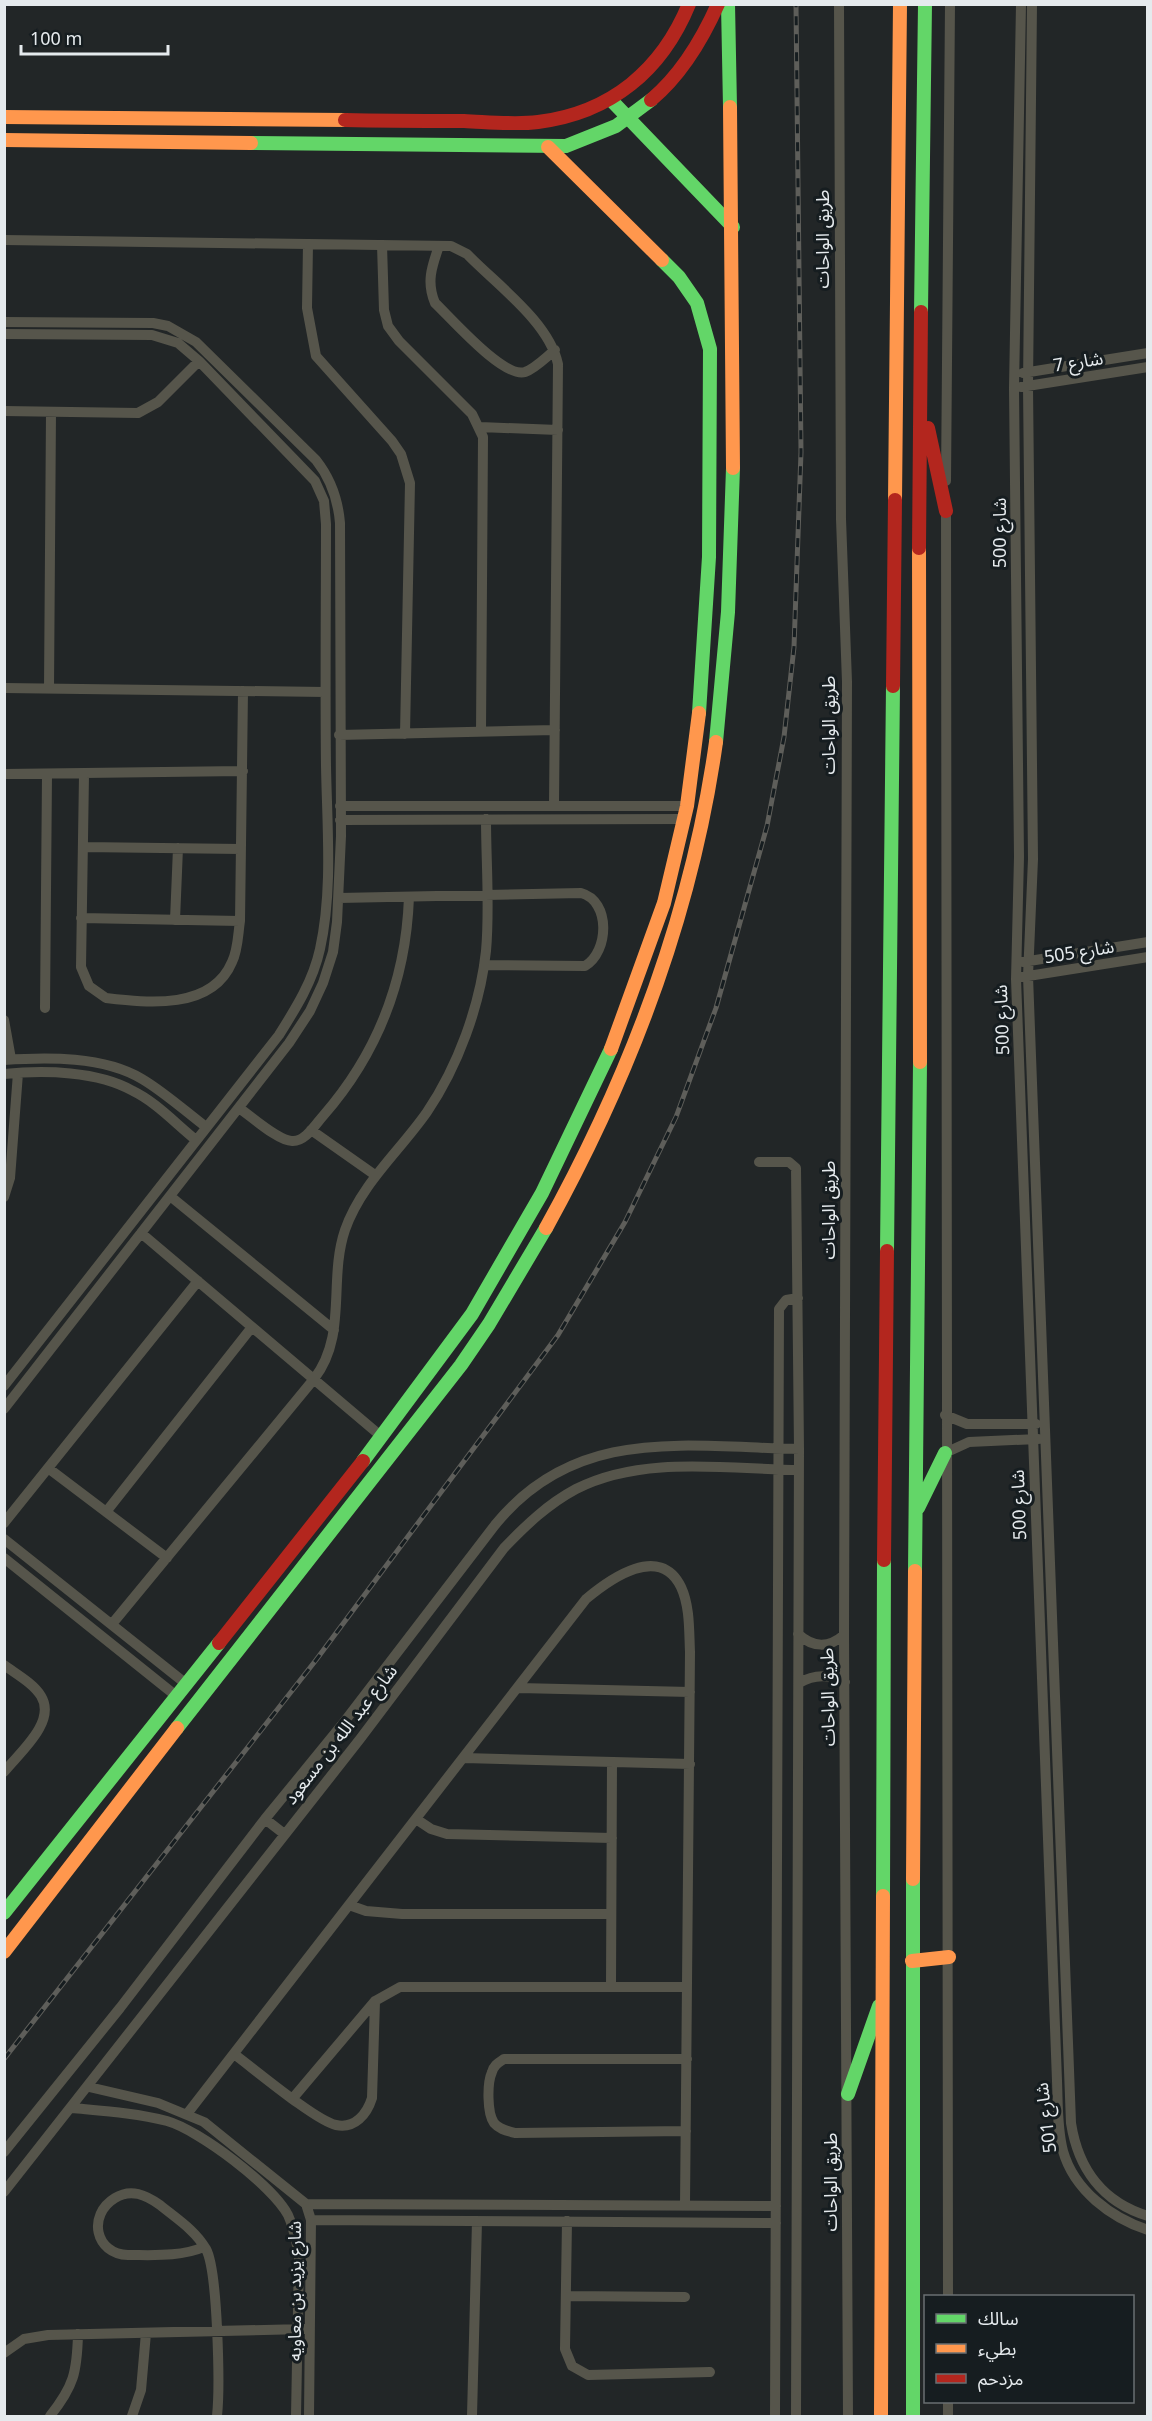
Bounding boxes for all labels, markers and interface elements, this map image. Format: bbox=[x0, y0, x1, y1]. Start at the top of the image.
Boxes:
scale bar bbox=[21, 18, 168, 56]
text: 100 m bbox=[30, 26, 82, 50]
street label: طريق الواحات bbox=[810, 190, 834, 288]
street label: شارع 7 bbox=[1051, 345, 1105, 380]
street label: شارع 500 bbox=[987, 498, 1014, 568]
street label: طريق الواحات bbox=[816, 676, 840, 774]
street label: شارع 505 bbox=[1042, 934, 1116, 971]
street label: شارع 500 bbox=[988, 984, 1017, 1056]
street label: طريق الواحات bbox=[816, 1161, 840, 1259]
street label: شارع 500 bbox=[1005, 1469, 1034, 1541]
street label: طريق الواحات bbox=[814, 1647, 840, 1747]
street label: شارع عبد الله بن مسعود bbox=[278, 1659, 404, 1811]
street label: شارع 501 bbox=[1029, 2081, 1064, 2155]
street label: طريق الواحات bbox=[818, 2133, 842, 2231]
street label: شارع يزيد بن معاويه bbox=[282, 2221, 309, 2361]
legend bbox=[924, 2295, 1134, 2403]
text: سالك bbox=[978, 2306, 1019, 2330]
text: بطيء bbox=[978, 2336, 1016, 2362]
text: مزدحم bbox=[978, 2366, 1023, 2392]

